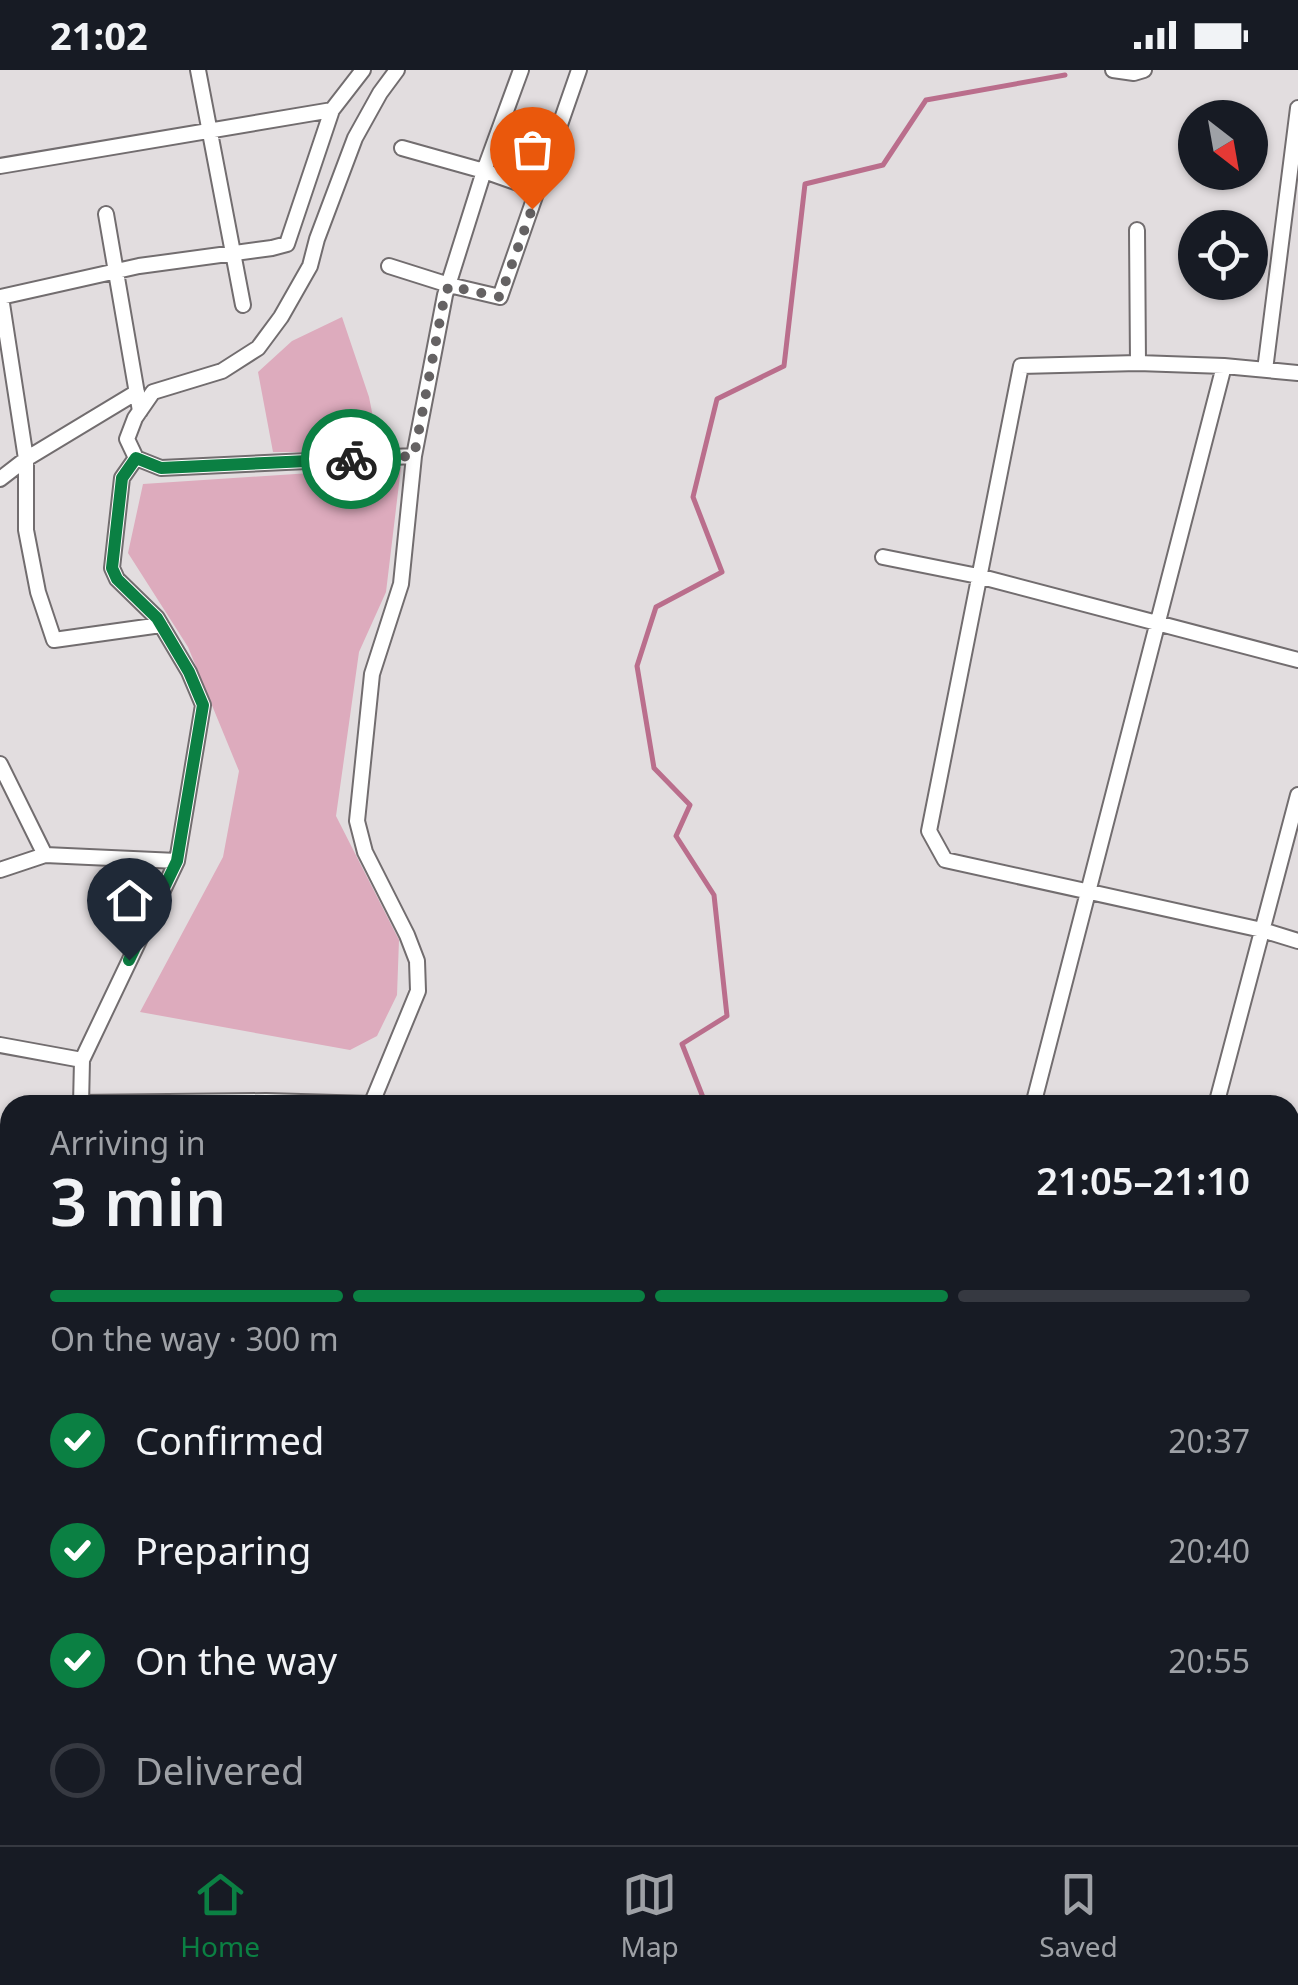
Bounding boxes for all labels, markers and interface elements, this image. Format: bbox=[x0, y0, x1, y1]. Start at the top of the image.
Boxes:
text: 21:02 bbox=[50, 9, 148, 61]
north arrow bbox=[1178, 100, 1268, 190]
map controls bbox=[1178, 100, 1268, 300]
pin bbox=[490, 107, 575, 210]
icon: bag bbox=[505, 122, 560, 177]
button: locate bbox=[1178, 210, 1268, 300]
courier bbox=[301, 409, 401, 509]
icon: bike bbox=[324, 432, 379, 487]
pin bbox=[87, 858, 172, 961]
icon: home bbox=[102, 873, 157, 928]
text: Arriving in bbox=[50, 1121, 205, 1164]
text: 21:05–21:10 bbox=[1036, 1154, 1250, 1206]
text: 3 min bbox=[50, 1157, 226, 1245]
text: On the way · 300 m bbox=[50, 1317, 339, 1360]
icon: check bbox=[50, 1413, 105, 1468]
text: Confirmed bbox=[135, 1414, 324, 1466]
text: 20:37 bbox=[1168, 1419, 1250, 1462]
icon: check bbox=[50, 1523, 105, 1578]
text: Preparing bbox=[135, 1524, 311, 1576]
text: 20:40 bbox=[1168, 1529, 1250, 1572]
icon: check bbox=[50, 1633, 105, 1688]
text: On the way bbox=[135, 1634, 337, 1686]
text: 20:55 bbox=[1168, 1639, 1250, 1682]
text: Delivered bbox=[135, 1744, 304, 1796]
tab: Home bbox=[180, 1867, 260, 1965]
tab: Map bbox=[620, 1867, 679, 1965]
tab: Saved bbox=[1039, 1867, 1118, 1965]

